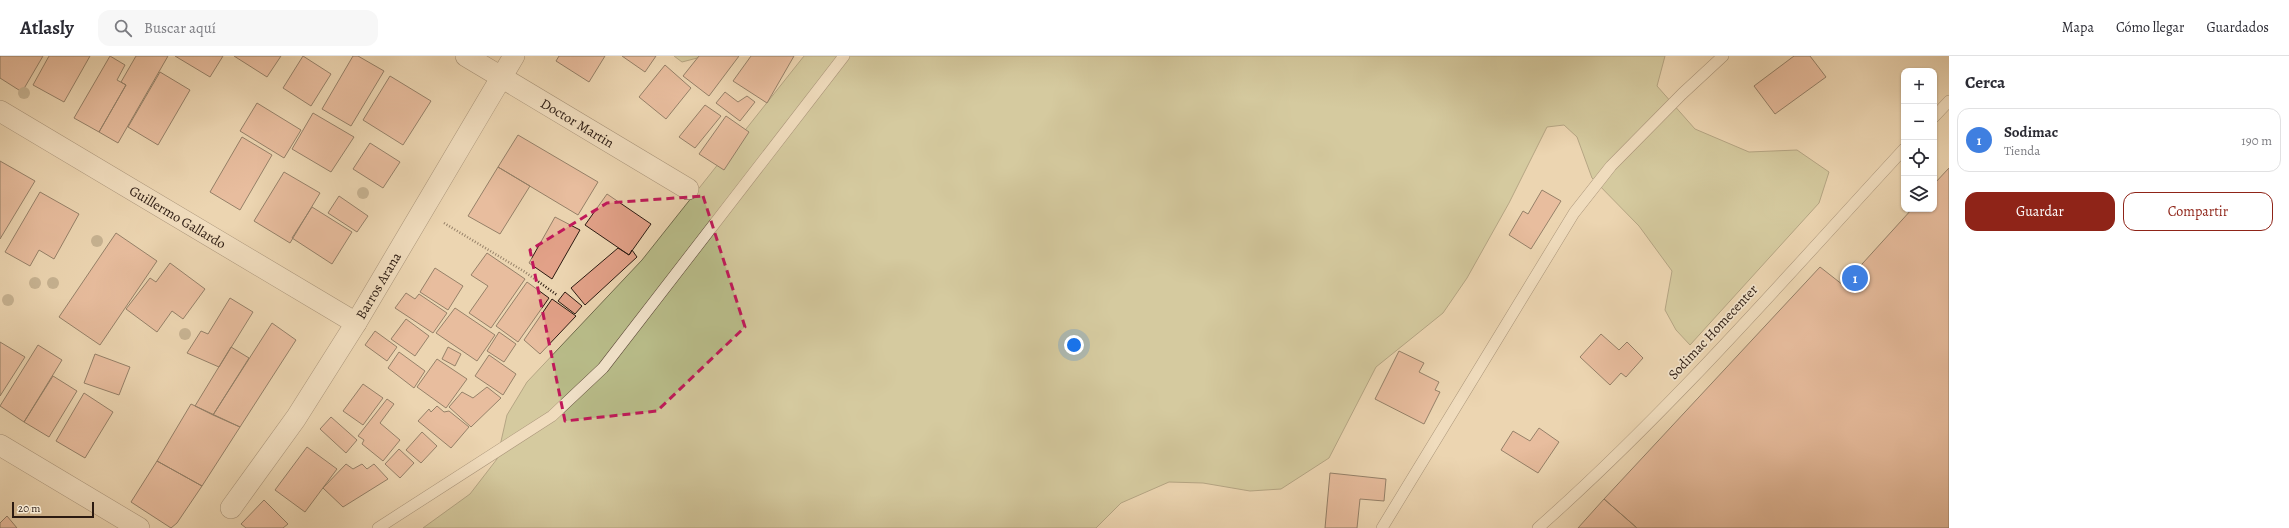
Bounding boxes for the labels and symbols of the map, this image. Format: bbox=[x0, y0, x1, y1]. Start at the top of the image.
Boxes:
street label: Doctor Martin bbox=[537, 93, 618, 152]
street label: Guillermo Gallardo bbox=[126, 181, 230, 253]
street label: Barros Arana bbox=[351, 248, 406, 322]
pin: 1 bbox=[1842, 263, 1868, 293]
street label: Sodimac Homecenter bbox=[1664, 280, 1763, 384]
your location bbox=[1064, 335, 1084, 355]
scale bar bbox=[12, 500, 94, 519]

